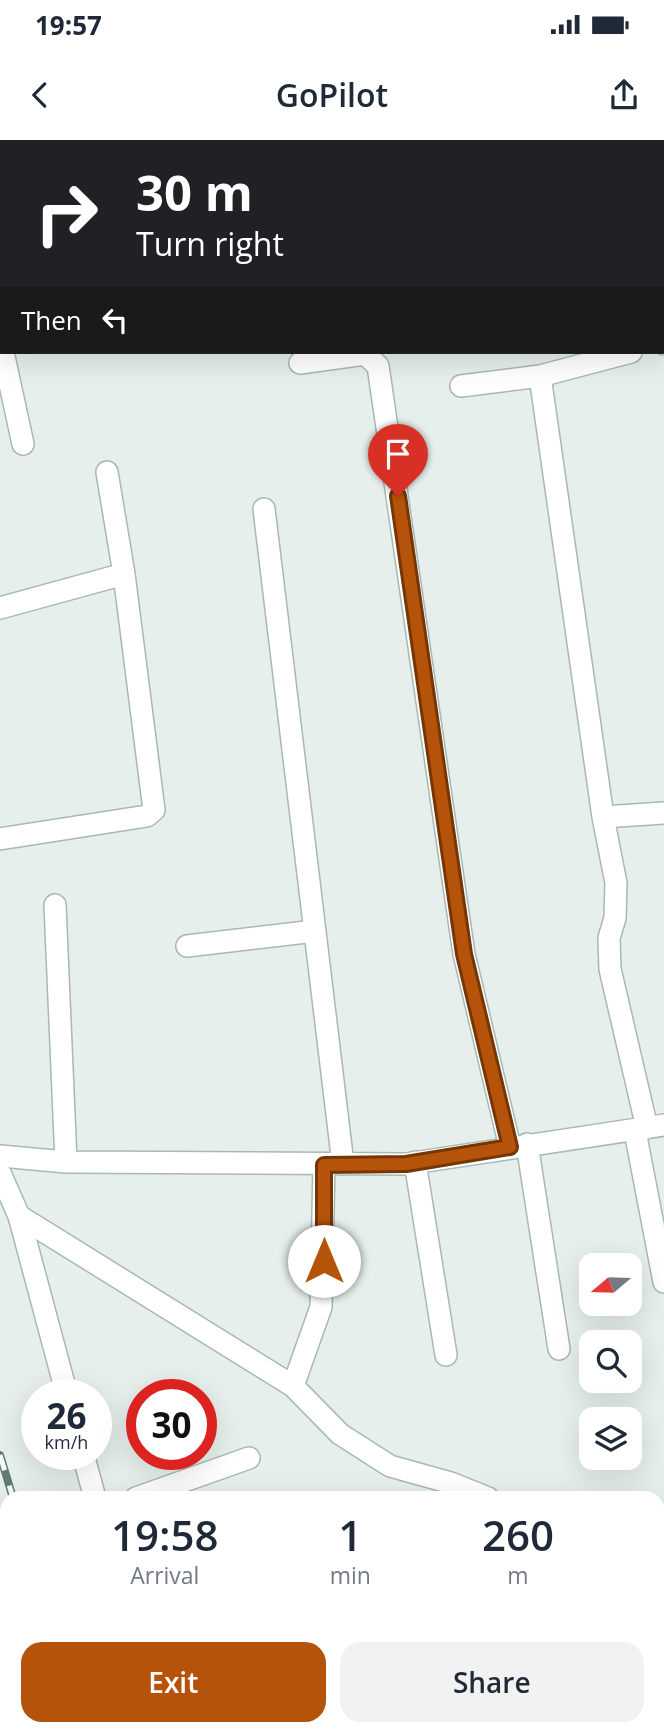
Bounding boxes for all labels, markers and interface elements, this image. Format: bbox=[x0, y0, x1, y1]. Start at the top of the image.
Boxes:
text: 19:57 bbox=[35, 7, 102, 43]
text: GoPilot bbox=[276, 73, 388, 116]
icon: back bbox=[21, 76, 59, 114]
icon: share bbox=[605, 76, 643, 114]
text: 30 m bbox=[136, 159, 253, 225]
icon: right bbox=[21, 168, 112, 259]
text: Turn right bbox=[136, 222, 284, 265]
icon: left bbox=[96, 301, 134, 339]
text: Then bbox=[21, 302, 82, 338]
pin bbox=[368, 424, 428, 496]
icon: arrive bbox=[379, 435, 417, 473]
position arrow bbox=[287, 1224, 361, 1298]
north arrow bbox=[579, 1253, 642, 1316]
map controls bbox=[579, 1253, 642, 1470]
button: search bbox=[579, 1330, 642, 1393]
speed limit sign: 30 bbox=[126, 1379, 217, 1470]
text: 26 bbox=[46, 1392, 87, 1439]
button: layers bbox=[579, 1407, 642, 1470]
text: km/h bbox=[45, 1430, 88, 1454]
text: 19:58 bbox=[111, 1506, 219, 1563]
text: 1 bbox=[338, 1506, 362, 1563]
text: 260 bbox=[482, 1506, 554, 1563]
text: Arrival bbox=[130, 1559, 199, 1591]
text: min bbox=[330, 1559, 371, 1591]
text: m bbox=[507, 1559, 529, 1591]
button: Exit bbox=[21, 1642, 326, 1722]
button: Share bbox=[340, 1642, 644, 1722]

